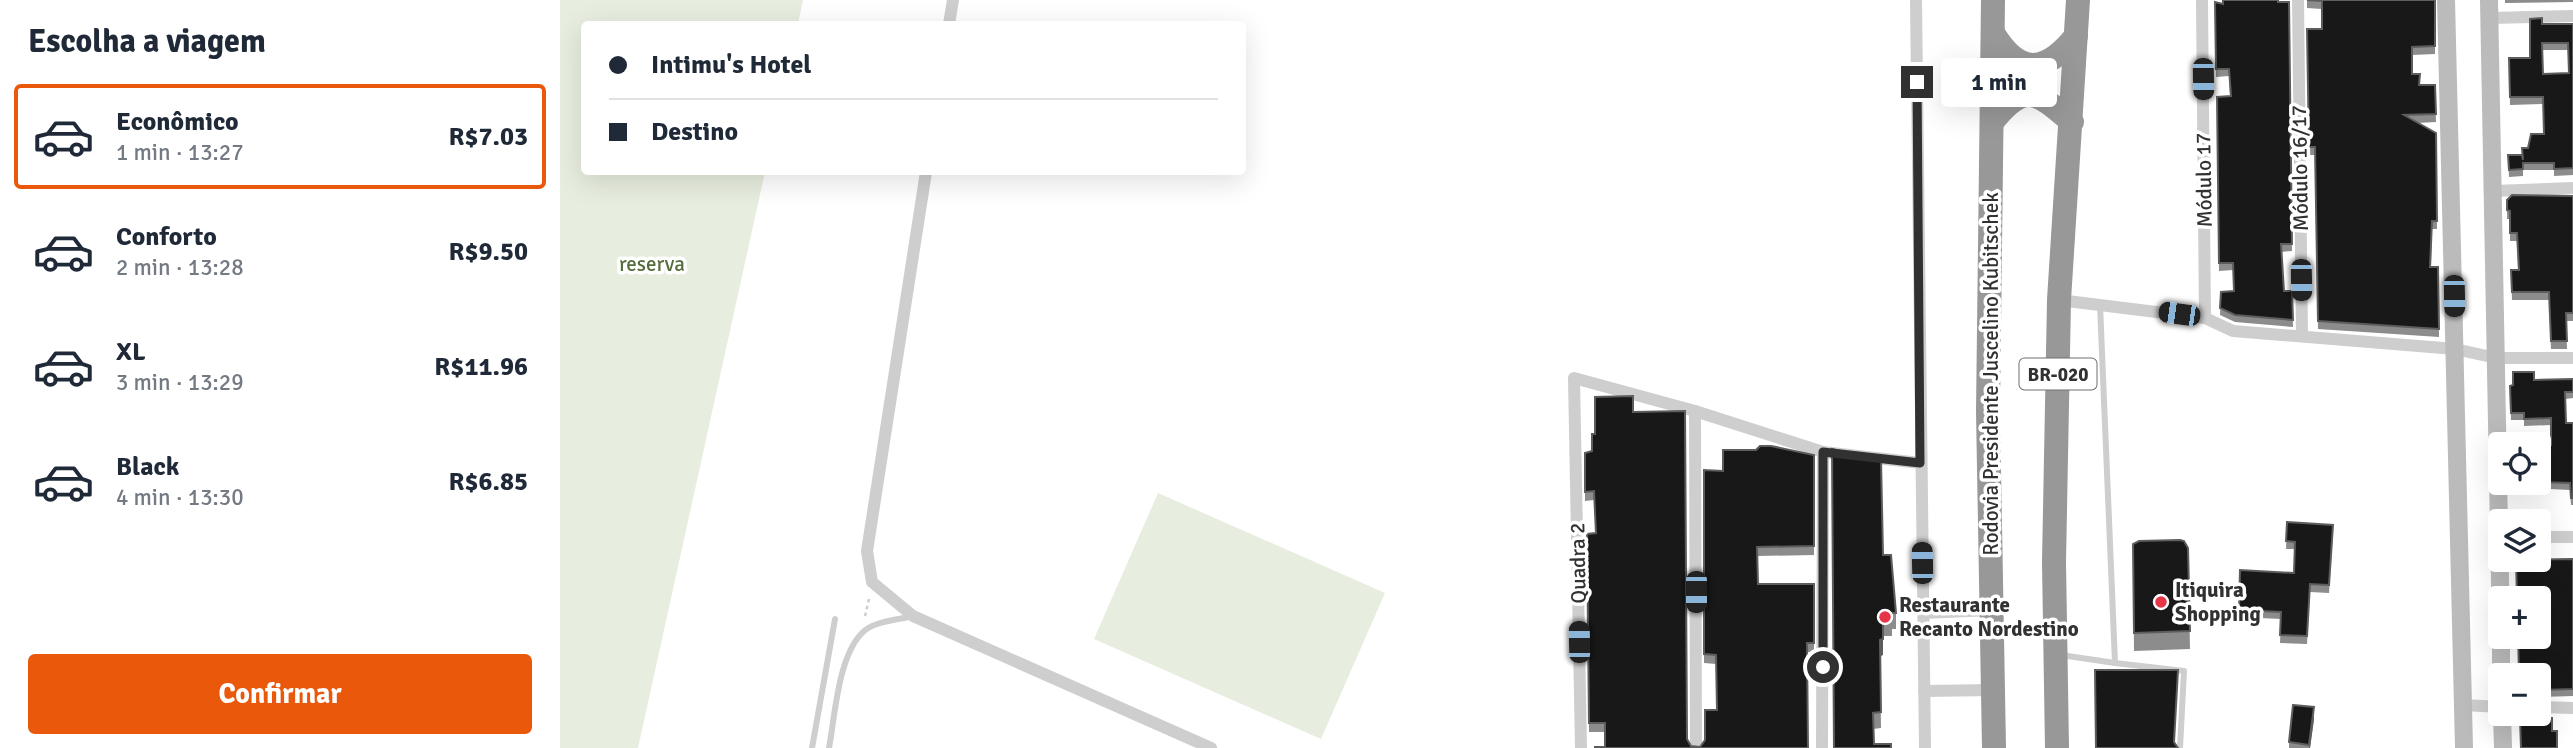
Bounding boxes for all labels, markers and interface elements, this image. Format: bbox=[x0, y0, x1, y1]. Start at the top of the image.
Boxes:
text: Escolha a viagem bbox=[28, 22, 266, 61]
text: Intimu's Hotel bbox=[651, 49, 811, 81]
callout: 1 min bbox=[1942, 57, 2057, 106]
car bbox=[2193, 58, 2214, 100]
route end bbox=[1901, 66, 1933, 98]
text: 1 min bbox=[1971, 68, 2027, 97]
icon: car bbox=[32, 105, 95, 168]
street label: Módulo 16/17 bbox=[2286, 105, 2314, 231]
text: Econômico bbox=[116, 106, 239, 138]
text: Destino bbox=[651, 116, 738, 148]
text: R$7.03 bbox=[448, 121, 528, 153]
street label: Módulo 17 bbox=[2190, 132, 2218, 228]
text: 1 min · 13:27 bbox=[116, 138, 244, 167]
street label: Rodovia Presidente Juscelino Kubitschek bbox=[1978, 192, 2004, 556]
icon: car bbox=[32, 220, 95, 283]
text: Conforto bbox=[116, 221, 217, 253]
text: R$9.50 bbox=[448, 236, 528, 268]
park label: reserva bbox=[619, 251, 685, 277]
text: 2 min · 13:28 bbox=[116, 253, 244, 282]
car bbox=[2291, 259, 2312, 301]
car bbox=[2444, 275, 2465, 317]
car bbox=[2157, 301, 2202, 327]
icon: car bbox=[32, 335, 95, 398]
text: XL bbox=[116, 336, 146, 368]
text: R$11.96 bbox=[434, 351, 528, 383]
road number: BR-020 bbox=[2020, 358, 2096, 390]
text: 3 min · 13:29 bbox=[116, 368, 244, 397]
map controls bbox=[2488, 432, 2551, 726]
button: locate bbox=[2488, 432, 2551, 495]
icon: car bbox=[32, 450, 95, 513]
text: Black bbox=[116, 451, 179, 483]
text: R$6.85 bbox=[448, 466, 528, 498]
text: 4 min · 13:30 bbox=[116, 483, 244, 512]
button: layers bbox=[2488, 509, 2551, 572]
street label: Quadra 2 bbox=[1564, 522, 1592, 604]
car bbox=[1912, 542, 1933, 584]
car bbox=[1686, 571, 1707, 613]
place label: Itiquira Shopping bbox=[2175, 577, 2261, 627]
button: + bbox=[2488, 586, 2551, 649]
place label: Restaurante Recanto Nordestino bbox=[1899, 592, 2079, 642]
marker: Itiquira Shopping bbox=[2153, 594, 2169, 610]
marker: Restaurante Recanto Nordestino bbox=[1877, 609, 1893, 625]
car bbox=[1569, 621, 1590, 663]
route start bbox=[1807, 651, 1839, 683]
button: Confirmar bbox=[28, 654, 532, 734]
button: − bbox=[2488, 663, 2551, 726]

